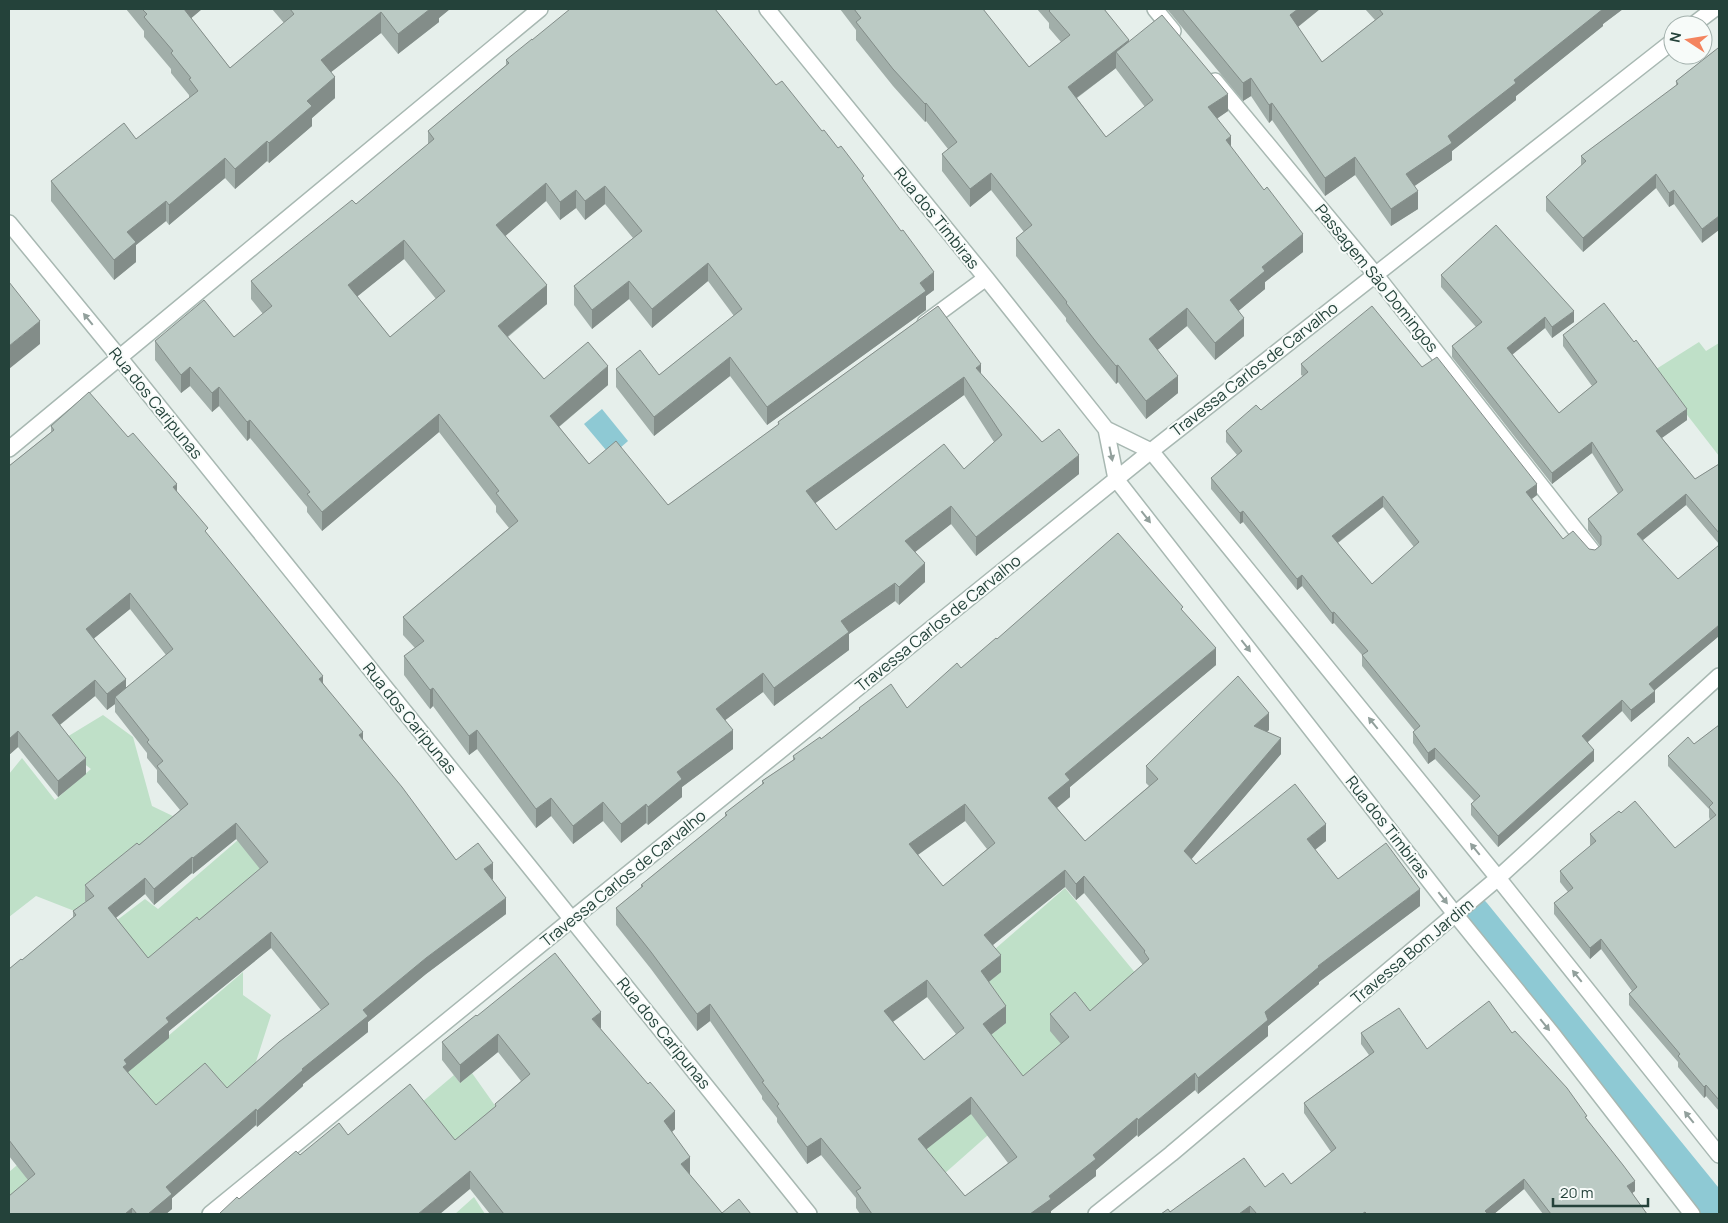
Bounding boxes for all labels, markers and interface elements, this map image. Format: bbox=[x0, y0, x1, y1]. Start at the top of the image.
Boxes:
north arrow bbox=[1663, 15, 1713, 65]
text: N bbox=[1664, 30, 1685, 44]
street label: Rua dos Timbiras bbox=[889, 163, 985, 273]
street label: Passagem São Domingos bbox=[1310, 199, 1444, 357]
street label: Travessa Carlos de Carvalho bbox=[1166, 297, 1342, 441]
one-way arrow bbox=[82, 313, 93, 326]
street label: Rua dos Caripunas bbox=[104, 343, 208, 463]
one-way arrow bbox=[1107, 446, 1115, 462]
one-way arrow bbox=[1141, 511, 1151, 524]
street label: Travessa Carlos de Carvalho bbox=[851, 549, 1025, 697]
one-way arrow bbox=[1241, 639, 1251, 653]
street label: Rua dos Caripunas bbox=[358, 658, 462, 778]
one-way arrow bbox=[1367, 717, 1378, 730]
street label: Rua dos Timbiras bbox=[1341, 771, 1435, 883]
street label: Travessa Carlos de Carvalho bbox=[536, 804, 710, 952]
one-way arrow bbox=[1469, 843, 1480, 856]
one-way arrow bbox=[1437, 891, 1448, 904]
street label: Travessa Bom Jardim bbox=[1346, 893, 1478, 1009]
one-way arrow bbox=[1571, 970, 1582, 983]
street label: Rua dos Caripunas bbox=[612, 973, 716, 1093]
one-way arrow bbox=[1539, 1018, 1550, 1031]
one-way arrow bbox=[1683, 1111, 1694, 1124]
scale bar bbox=[1553, 1176, 1648, 1208]
text: 20 m bbox=[1560, 1182, 1593, 1203]

